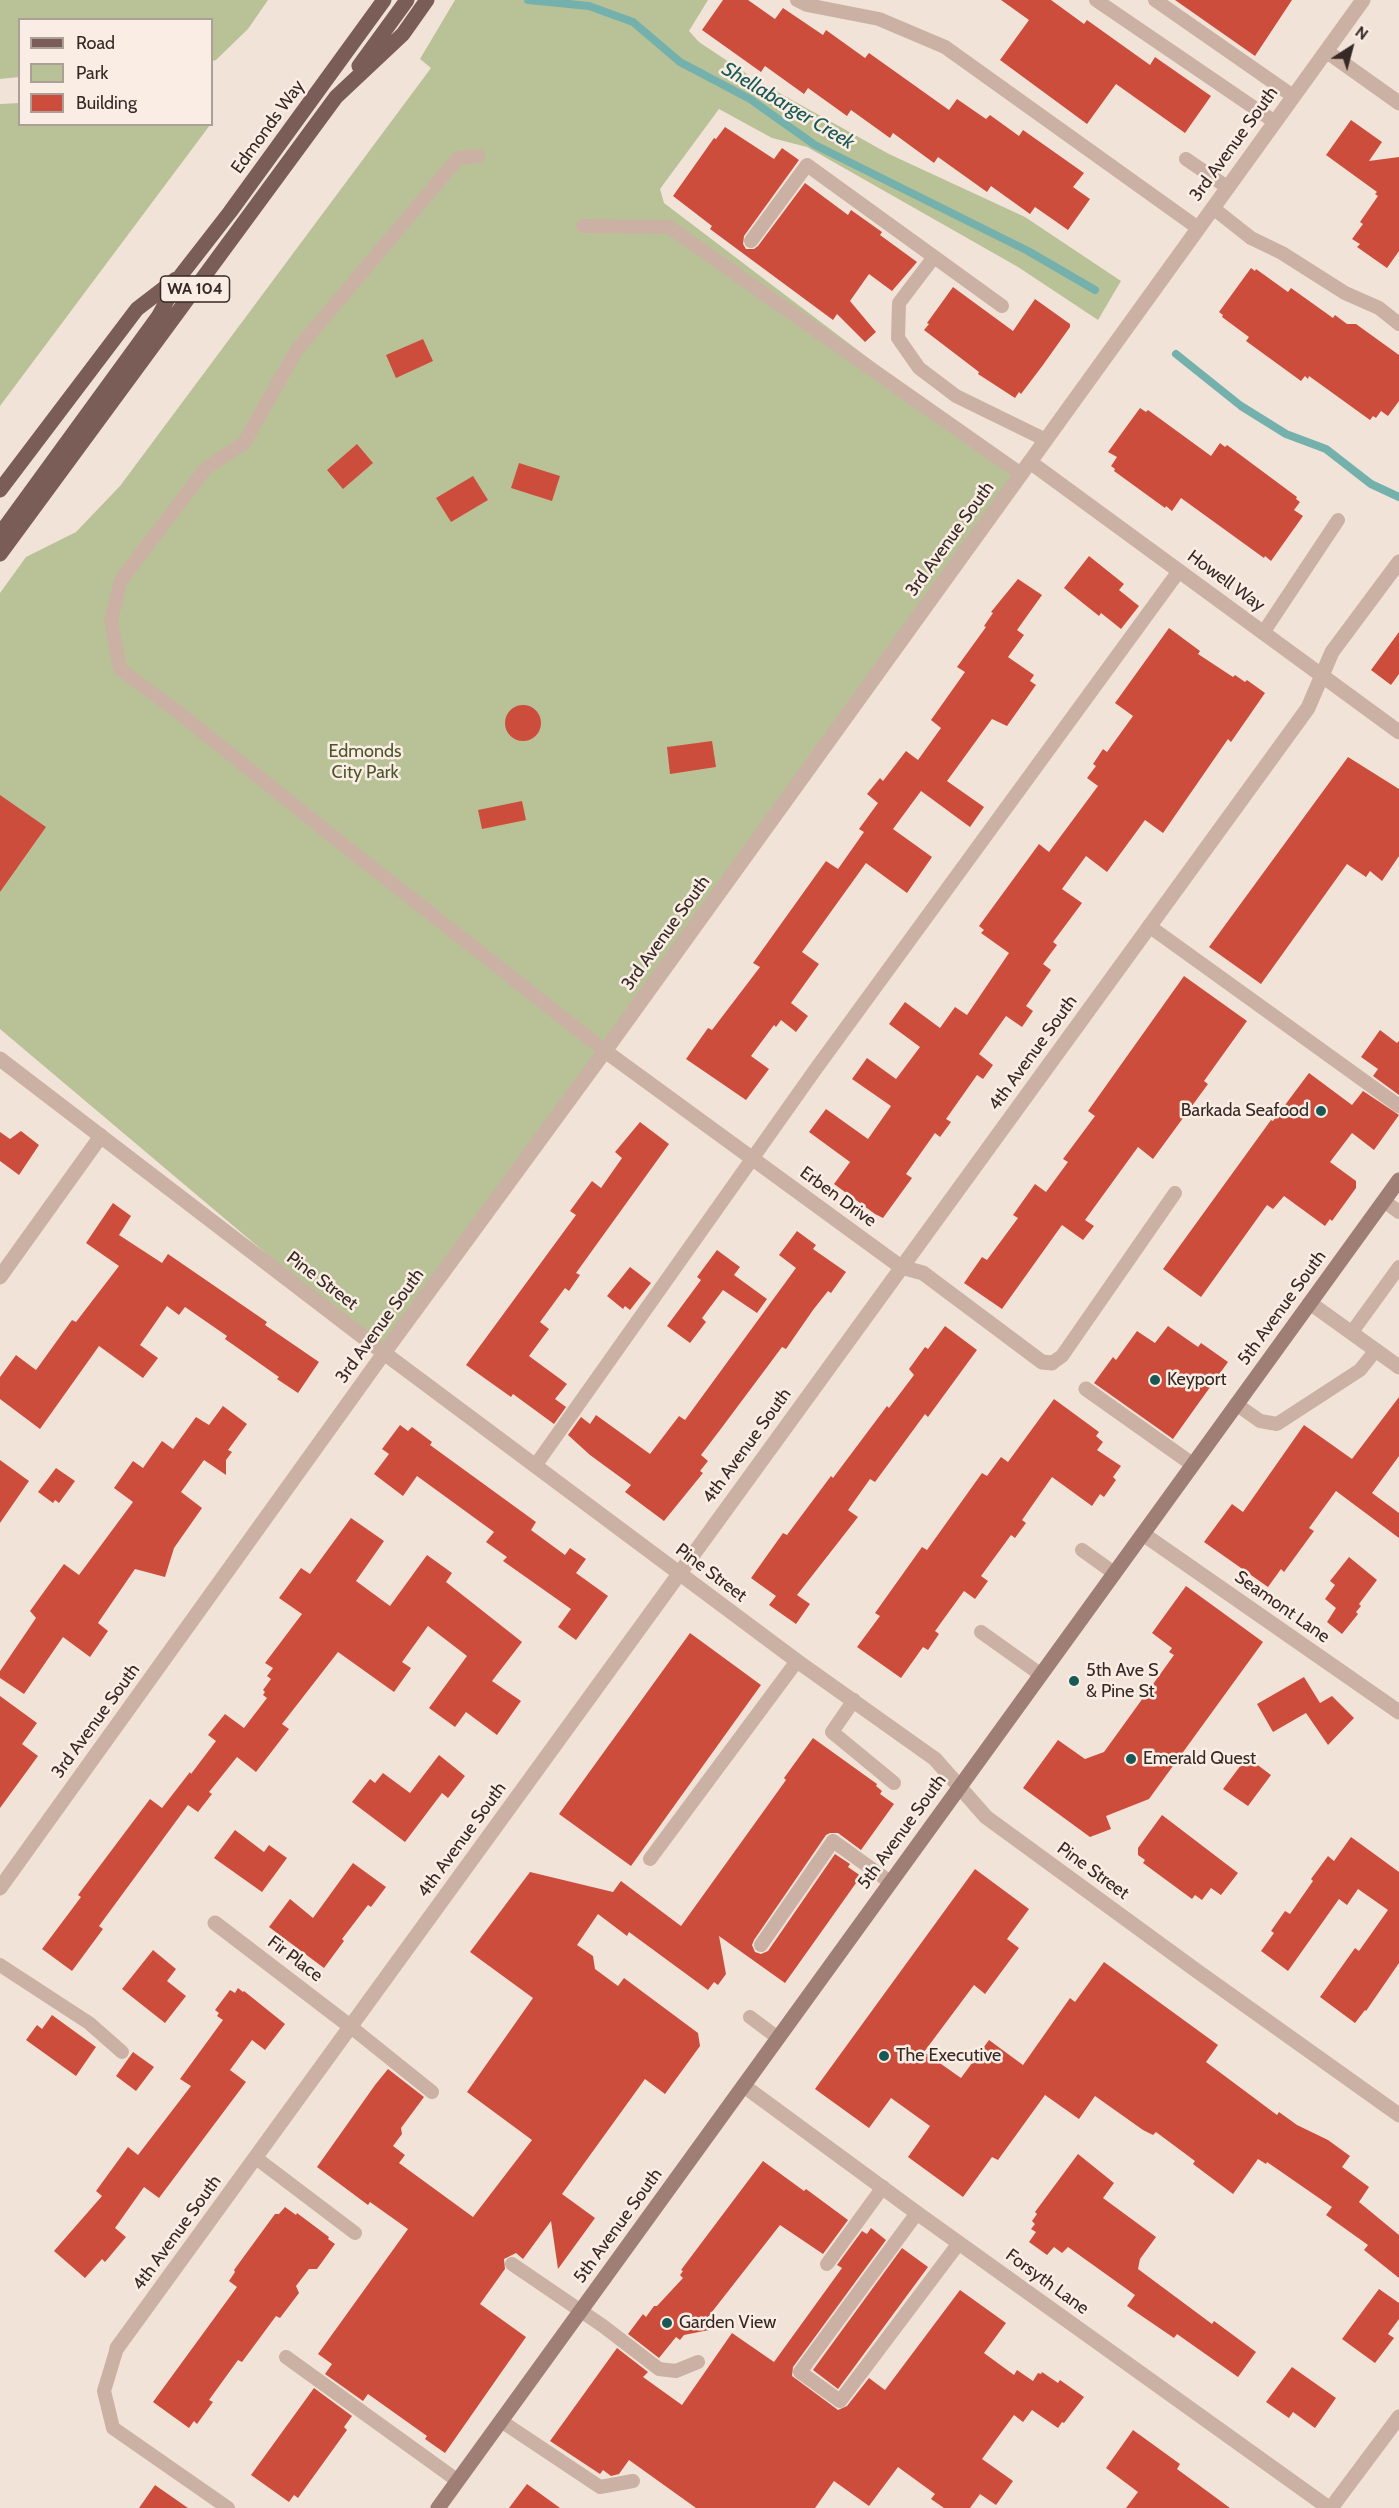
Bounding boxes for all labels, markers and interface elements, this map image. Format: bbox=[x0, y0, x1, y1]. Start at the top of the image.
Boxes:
legend bbox=[18, 18, 213, 126]
north arrow bbox=[1321, 18, 1381, 78]
text: N bbox=[1352, 22, 1372, 44]
text: Road bbox=[76, 32, 115, 54]
water label: Shellabarger Creek bbox=[717, 57, 859, 155]
text: Park bbox=[76, 62, 108, 84]
street label: Edmonds Way bbox=[227, 76, 309, 178]
street label: 3rd Avenue South bbox=[1185, 83, 1283, 205]
text: Building bbox=[76, 92, 137, 114]
road number: WA 104 bbox=[160, 276, 230, 302]
street label: 3rd Avenue South bbox=[901, 478, 999, 600]
street label: Howell Way bbox=[1183, 546, 1269, 616]
park label: Edmonds City Park bbox=[329, 741, 401, 783]
street label: 3rd Avenue South bbox=[617, 872, 715, 994]
street label: 4th Avenue South bbox=[984, 991, 1082, 1115]
place label: Barkada Seafood bbox=[1181, 1100, 1309, 1122]
marker: Barkada Seafood bbox=[1314, 1104, 1328, 1118]
street label: Erben Drive bbox=[796, 1162, 880, 1232]
street label: 5th Avenue South bbox=[1233, 1246, 1331, 1370]
street label: Pine Street bbox=[282, 1247, 362, 1315]
street label: 3rd Avenue South bbox=[331, 1265, 429, 1387]
place label: Keyport bbox=[1167, 1369, 1226, 1391]
marker: Keyport bbox=[1148, 1373, 1162, 1387]
street label: 4th Avenue South bbox=[698, 1384, 796, 1508]
street label: Pine Street bbox=[671, 1539, 751, 1607]
street label: Seamont Lane bbox=[1230, 1566, 1334, 1648]
street label: 3rd Avenue South bbox=[47, 1660, 145, 1782]
place label: 5th Ave S & Pine St bbox=[1086, 1660, 1159, 1702]
marker: 5th Ave S & Pine St bbox=[1067, 1674, 1081, 1688]
place label: Emerald Quest bbox=[1143, 1748, 1256, 1770]
marker: Emerald Quest bbox=[1124, 1752, 1138, 1766]
street label: 5th Avenue South bbox=[853, 1770, 951, 1894]
street label: 4th Avenue South bbox=[413, 1778, 511, 1902]
street label: Pine Street bbox=[1053, 1838, 1133, 1904]
street label: Fir Place bbox=[263, 1931, 327, 1987]
place label: The Executive bbox=[896, 2045, 1001, 2067]
marker: The Executive bbox=[877, 2049, 891, 2063]
street label: 5th Avenue South bbox=[569, 2164, 667, 2288]
street label: 4th Avenue South bbox=[128, 2171, 226, 2295]
street label: Forsyth Lane bbox=[1001, 2245, 1093, 2319]
place label: Garden View bbox=[679, 2312, 776, 2334]
marker: Garden View bbox=[660, 2316, 674, 2330]

